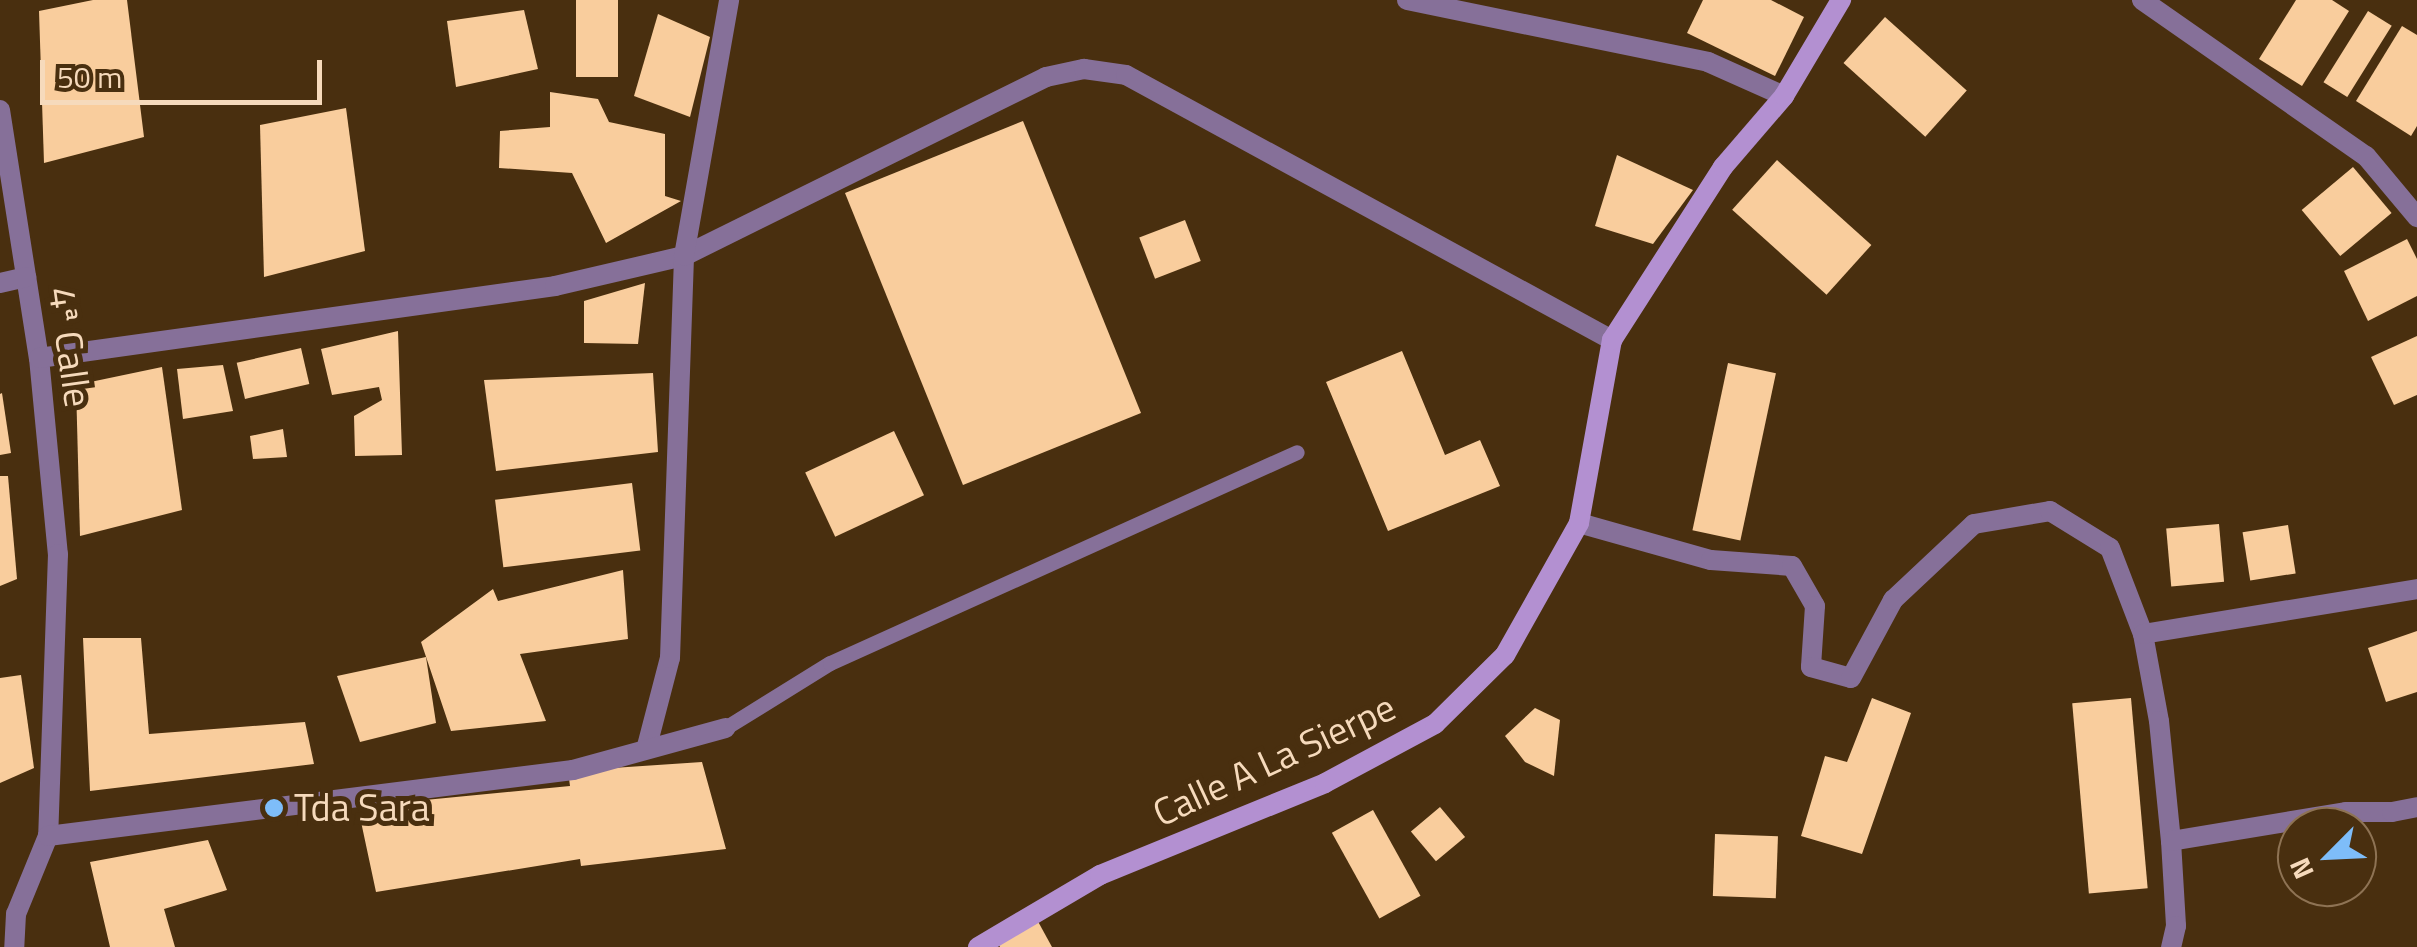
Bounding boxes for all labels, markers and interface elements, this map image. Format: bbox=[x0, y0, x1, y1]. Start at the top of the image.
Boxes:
scale bar bbox=[45, 40, 328, 102]
text: 50 m bbox=[57, 54, 122, 100]
street label: 4ª Calle bbox=[39, 284, 101, 410]
street label: Calle A La Sierpe bbox=[1146, 684, 1402, 836]
place label: Tda Sara bbox=[294, 785, 430, 831]
marker: Tda Sara bbox=[263, 797, 285, 819]
north arrow bbox=[2277, 807, 2377, 907]
text: N bbox=[2277, 851, 2325, 886]

